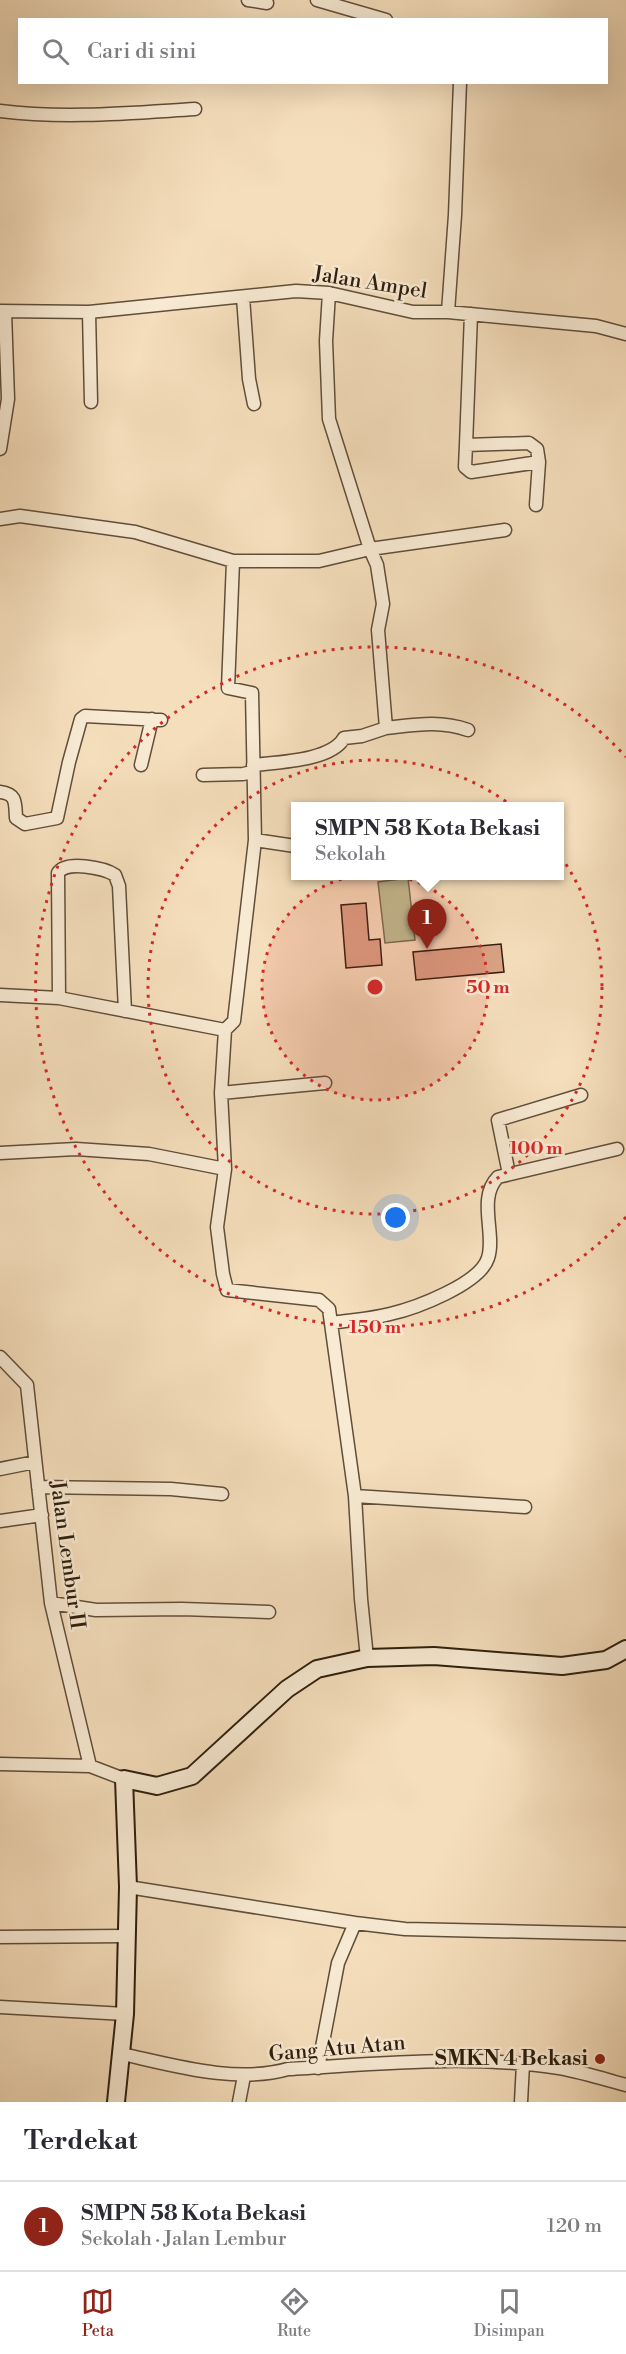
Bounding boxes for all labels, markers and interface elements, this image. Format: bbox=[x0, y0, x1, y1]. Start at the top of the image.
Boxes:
search box bbox=[18, 18, 608, 84]
icon: search bbox=[39, 35, 72, 68]
text: Cari di sini bbox=[87, 38, 197, 65]
street label: Jalan Ampel bbox=[310, 261, 429, 305]
popup bbox=[291, 802, 564, 880]
text: SMPN 58 Kota Bekasi bbox=[315, 815, 540, 842]
text: Sekolah bbox=[315, 842, 386, 867]
pin: 1 bbox=[408, 900, 446, 949]
text: 50 m bbox=[466, 976, 510, 999]
centre of rings bbox=[365, 977, 385, 997]
text: 100 m bbox=[509, 1137, 563, 1160]
your location bbox=[381, 1203, 410, 1232]
text: 150 m bbox=[349, 1316, 402, 1339]
street label: Jalan Lembur II bbox=[44, 1478, 90, 1631]
street label: Gang Atu Atan bbox=[267, 2030, 407, 2068]
place label: SMKN 4 Bekasi bbox=[435, 2046, 588, 2072]
marker: SMKN 4 Bekasi bbox=[593, 2052, 607, 2066]
text: Terdekat bbox=[24, 2125, 137, 2157]
text: SMPN 58 Kota Bekasi bbox=[81, 2200, 306, 2227]
text: 1 bbox=[39, 2214, 48, 2239]
text: 120 m bbox=[547, 2214, 602, 2239]
text: Sekolah · Jalan Lembur bbox=[81, 2227, 287, 2252]
tab: Peta bbox=[81, 2285, 114, 2341]
tab: Rute bbox=[277, 2285, 311, 2341]
tab: Disimpan bbox=[474, 2285, 545, 2341]

